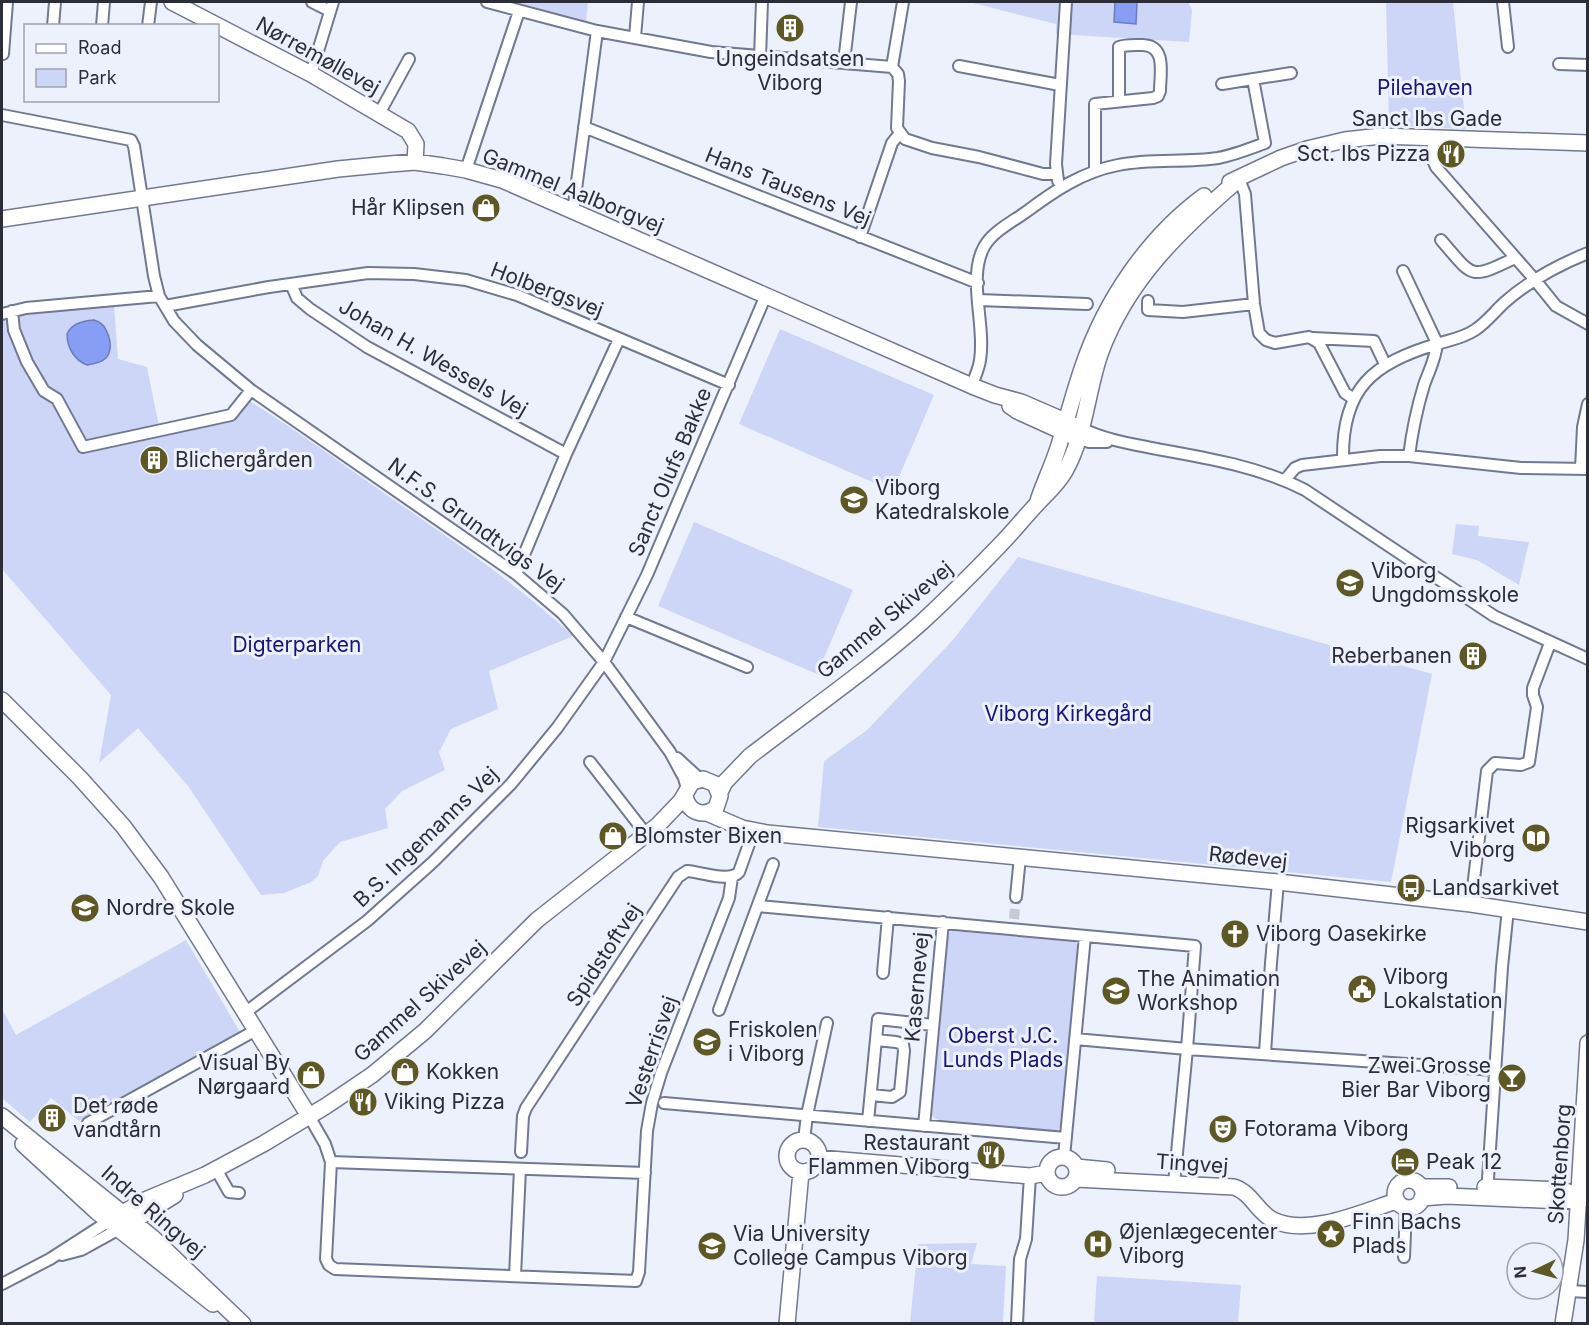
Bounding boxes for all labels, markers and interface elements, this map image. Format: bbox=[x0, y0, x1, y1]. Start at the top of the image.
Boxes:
street label: Nørremøllevej bbox=[252, 11, 385, 100]
building icon: Ungeindsatsen Viborg bbox=[774, 12, 806, 44]
legend bbox=[24, 24, 219, 102]
text: Road bbox=[78, 37, 121, 58]
place label: Ungeindsatsen Viborg bbox=[716, 46, 864, 95]
text: Park bbox=[78, 67, 117, 88]
park label: Pilehaven bbox=[1377, 75, 1473, 100]
street label: Sanct Ibs Gade bbox=[1352, 106, 1502, 131]
restaurant icon: Sct. Ibs Pizza bbox=[1435, 138, 1467, 170]
place label: Sct. Ibs Pizza bbox=[1297, 141, 1430, 166]
street label: Hans Tausens Vej bbox=[702, 142, 875, 231]
street label: Gammel Aalborgvej bbox=[479, 143, 668, 238]
shop icon: Hår Klipsen bbox=[470, 192, 502, 224]
place label: Hår Klipsen bbox=[351, 195, 465, 220]
street label: Holbergsvej bbox=[487, 257, 607, 322]
street label: Johan H. Wessels Vej bbox=[334, 293, 532, 422]
street label: Sanct Olufs Bakke bbox=[623, 384, 716, 560]
building icon: Blichergården bbox=[138, 444, 170, 476]
place label: Blichergården bbox=[175, 447, 313, 472]
street label: N.F.S. Grundtvigs Vej bbox=[383, 452, 569, 597]
place label: Viborg Katedralskole bbox=[875, 475, 1010, 524]
school or university icon: Viborg Katedralskole bbox=[838, 484, 870, 516]
street label: Gammel Skivevej bbox=[812, 556, 958, 684]
place label: Viborg Ungdomsskole bbox=[1371, 558, 1519, 607]
school or university icon: Viborg Ungdomsskole bbox=[1334, 567, 1366, 599]
park label: Digterparken bbox=[232, 632, 362, 657]
building icon: Reberbanen bbox=[1457, 640, 1489, 672]
place label: Reberbanen bbox=[1331, 643, 1452, 668]
park label: Viborg Kirkegård bbox=[984, 701, 1152, 726]
street label: B.S. Ingemanns Vej bbox=[348, 761, 503, 912]
place label: Rigsarkivet Viborg bbox=[1405, 813, 1515, 862]
shop icon: Blomster Bixen bbox=[597, 820, 629, 852]
library icon: Rigsarkivet Viborg bbox=[1520, 822, 1552, 854]
place label: Blomster Bixen bbox=[634, 823, 782, 848]
street label: Rødevej bbox=[1207, 841, 1289, 874]
bus stop icon: Landsarkivet bbox=[1395, 872, 1427, 904]
place label: Landsarkivet bbox=[1432, 875, 1559, 900]
school or university icon: Nordre Skole bbox=[69, 892, 101, 924]
place label: Nordre Skole bbox=[106, 895, 235, 920]
street label: Spidstoftvej bbox=[561, 899, 646, 1011]
church icon: Viborg Oasekirke bbox=[1219, 918, 1251, 950]
place label: Viborg Oasekirke bbox=[1256, 921, 1427, 946]
street label: Kasernevej bbox=[899, 931, 934, 1043]
street label: Gammel Skivevej bbox=[348, 935, 491, 1067]
place label: Viborg Lokalstation bbox=[1383, 964, 1503, 1013]
place label: The Animation Workshop bbox=[1137, 966, 1280, 1015]
public building icon: Viborg Lokalstation bbox=[1346, 973, 1378, 1005]
school or university icon: The Animation Workshop bbox=[1100, 975, 1132, 1007]
street label: Vesterrisvej bbox=[621, 992, 682, 1111]
place label: Friskolen i Viborg bbox=[728, 1017, 818, 1066]
park label: Oberst J.C. Lunds Plads bbox=[943, 1023, 1063, 1072]
school or university icon: Friskolen i Viborg bbox=[691, 1026, 723, 1058]
place label: Visual By Nørgaard bbox=[197, 1050, 290, 1099]
place label: Zwei Grosse Bier Bar Viborg bbox=[1341, 1053, 1491, 1102]
shop icon: Kokken bbox=[389, 1056, 421, 1088]
shop icon: Visual By Nørgaard bbox=[295, 1059, 327, 1091]
place label: Kokken bbox=[426, 1059, 499, 1084]
bar icon: Zwei Grosse Bier Bar Viborg bbox=[1496, 1062, 1528, 1094]
restaurant icon: Viking Pizza bbox=[347, 1086, 379, 1118]
place label: Viking Pizza bbox=[384, 1089, 505, 1114]
place label: Det røde vandtårn bbox=[73, 1093, 161, 1142]
building icon: Det røde vandtårn bbox=[36, 1102, 68, 1134]
street label: Skottenborg bbox=[1543, 1103, 1576, 1225]
theatre icon: Fotorama Viborg bbox=[1207, 1113, 1239, 1145]
place label: Fotorama Viborg bbox=[1244, 1116, 1409, 1141]
place label: Restaurant Flammen Viborg bbox=[808, 1130, 970, 1179]
restaurant icon: Restaurant Flammen Viborg bbox=[975, 1139, 1007, 1171]
hotel icon: Peak 12 bbox=[1389, 1146, 1421, 1178]
street label: Tingvej bbox=[1155, 1148, 1229, 1179]
place label: Peak 12 bbox=[1426, 1149, 1502, 1174]
street label: Indre Ringvej bbox=[96, 1160, 210, 1263]
place label: Finn Bachs Plads bbox=[1352, 1209, 1461, 1258]
place icon: Finn Bachs Plads bbox=[1315, 1218, 1347, 1250]
place label: Øjenlægecenter Viborg bbox=[1119, 1219, 1278, 1268]
place label: Via University College Campus Viborg bbox=[733, 1221, 968, 1270]
hospital icon: Øjenlægecenter Viborg bbox=[1082, 1228, 1114, 1260]
school or university icon: Via University College Campus Viborg bbox=[696, 1230, 728, 1262]
north arrow bbox=[1505, 1241, 1565, 1301]
text: N bbox=[1510, 1265, 1531, 1279]

